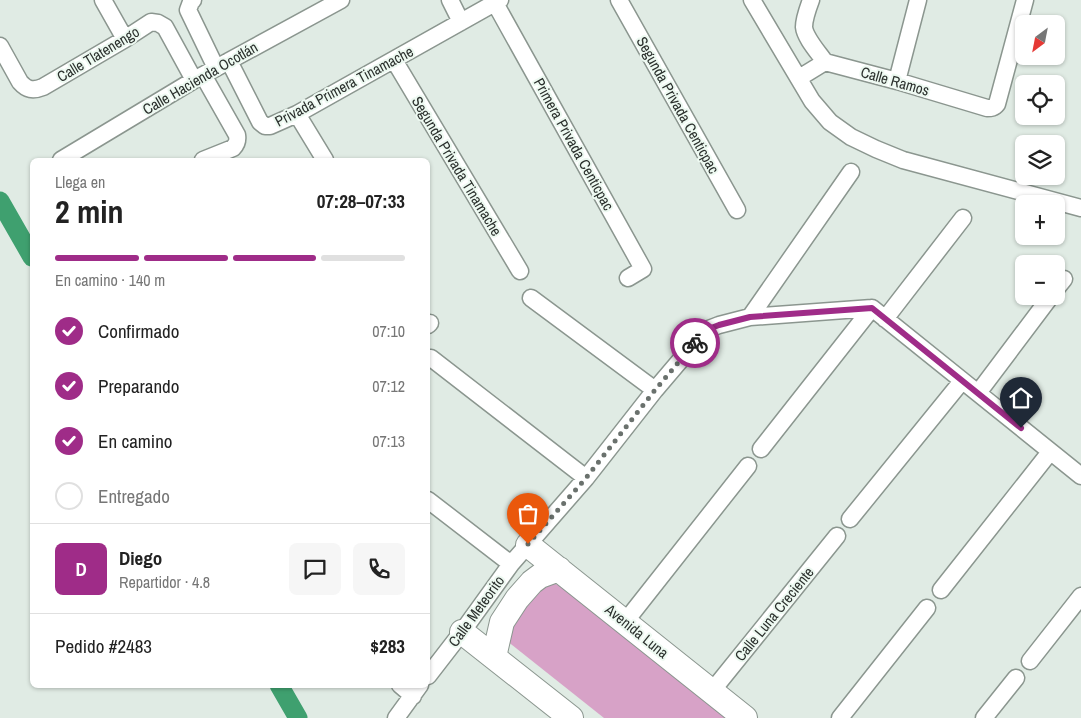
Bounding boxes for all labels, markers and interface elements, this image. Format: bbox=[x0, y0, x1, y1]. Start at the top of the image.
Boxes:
north arrow bbox=[1015, 15, 1065, 65]
map controls bbox=[1015, 15, 1065, 305]
street label: Calle Tlatenengo bbox=[53, 21, 143, 87]
street label: Segunda Privada Centicpac bbox=[632, 33, 724, 177]
street label: Calle Hacienda Ocotlán bbox=[138, 36, 262, 120]
street label: Privada Primera Tinamache bbox=[271, 41, 417, 131]
street label: Calle Ramos bbox=[858, 61, 932, 101]
street label: Primera Privada Centicpac bbox=[529, 74, 619, 214]
button: locate bbox=[1015, 75, 1065, 125]
street label: Segunda Privada Tinamache bbox=[407, 92, 507, 240]
button: layers bbox=[1015, 135, 1065, 185]
text: Llega en bbox=[55, 171, 105, 193]
text: 07:28–07:33 bbox=[317, 188, 405, 214]
text: 2 min bbox=[55, 190, 124, 233]
button: + bbox=[1015, 195, 1065, 245]
button: − bbox=[1015, 255, 1065, 305]
text: En camino · 140 m bbox=[55, 269, 165, 291]
icon: check bbox=[55, 317, 83, 345]
text: Confirmado bbox=[98, 318, 179, 344]
courier bbox=[670, 318, 720, 368]
text: 07:10 bbox=[372, 320, 405, 342]
icon: bike bbox=[681, 329, 709, 357]
icon: check bbox=[55, 372, 83, 400]
text: Preparando bbox=[98, 373, 179, 399]
text: 07:12 bbox=[372, 375, 405, 397]
pin bbox=[1000, 377, 1042, 428]
icon: home bbox=[1007, 384, 1035, 412]
icon: check bbox=[55, 427, 83, 455]
text: En camino bbox=[98, 428, 172, 454]
text: 07:13 bbox=[372, 430, 405, 452]
text: Entregado bbox=[98, 483, 170, 509]
pin bbox=[507, 493, 549, 544]
icon: bag bbox=[514, 500, 542, 528]
button: chat bbox=[289, 543, 341, 595]
button: phone bbox=[353, 543, 405, 595]
text: Diego bbox=[119, 545, 162, 571]
text: D bbox=[75, 556, 87, 582]
street label: Calle Luna Creciente bbox=[729, 562, 819, 666]
text: Repartidor · 4.8 bbox=[119, 571, 210, 593]
street label: Calle Meteorito bbox=[443, 571, 509, 651]
street label: Avenida Luna bbox=[600, 598, 673, 663]
text: Pedido #2483 bbox=[55, 633, 152, 659]
text: $283 bbox=[370, 633, 405, 659]

